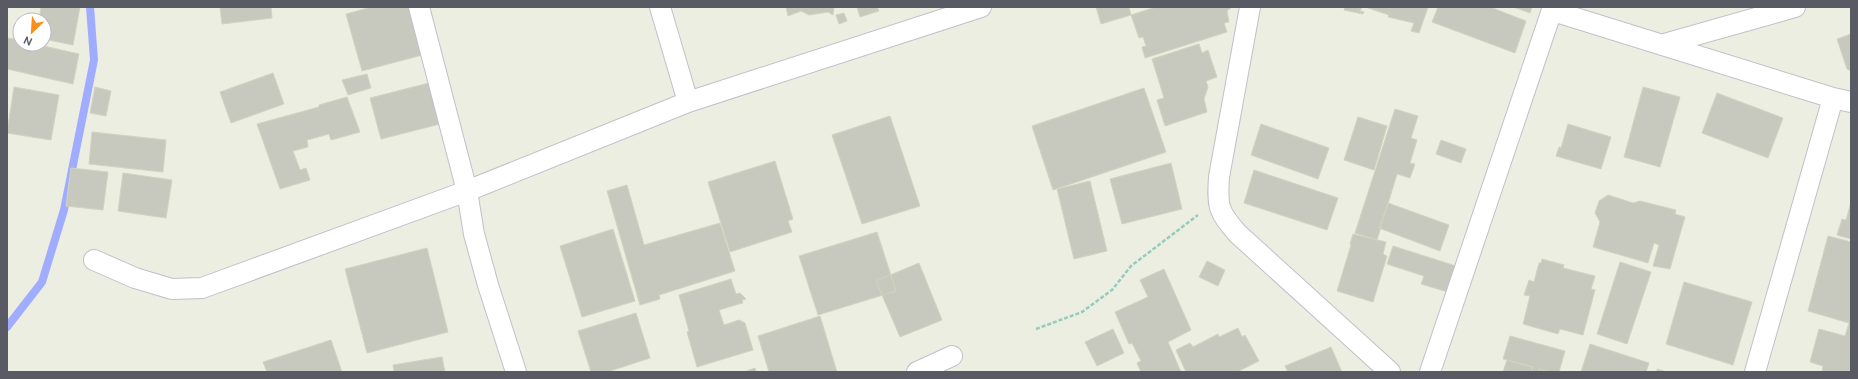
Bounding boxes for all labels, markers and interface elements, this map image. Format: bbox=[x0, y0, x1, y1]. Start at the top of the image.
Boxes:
north arrow bbox=[12, 12, 52, 52]
text: N bbox=[22, 34, 34, 48]

